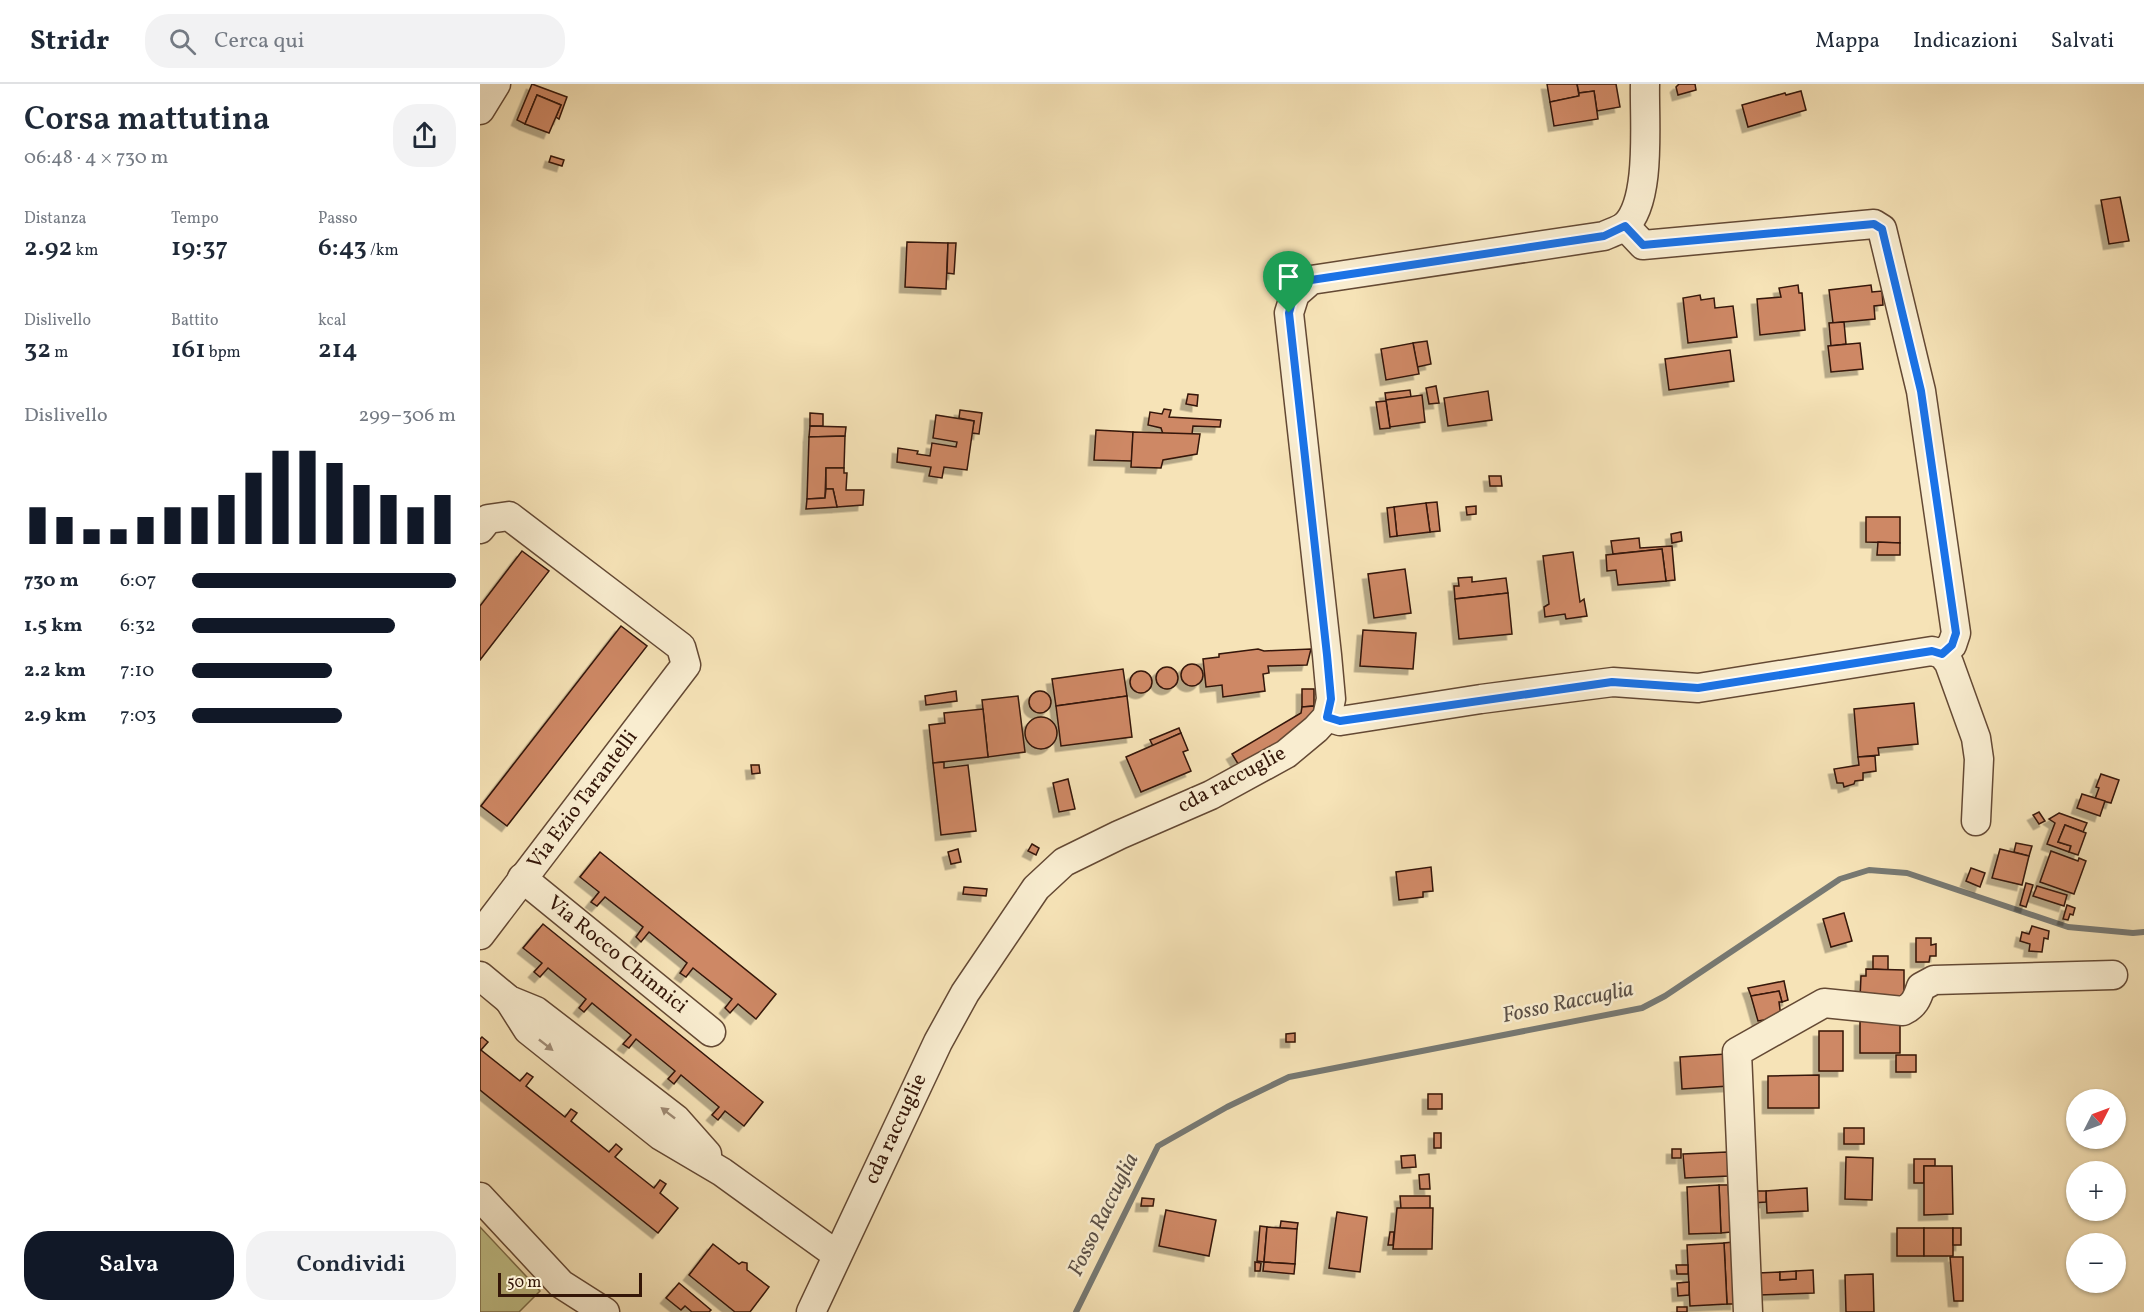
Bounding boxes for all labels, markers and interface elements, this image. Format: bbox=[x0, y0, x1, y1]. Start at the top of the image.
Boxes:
search box bbox=[145, 14, 565, 68]
text: Stridr bbox=[30, 22, 109, 61]
icon: search bbox=[166, 25, 199, 58]
text: Cerca qui bbox=[214, 26, 305, 57]
text: Mappa bbox=[1815, 27, 1880, 56]
text: Indicazioni bbox=[1913, 27, 2018, 56]
text: Salvati bbox=[2051, 27, 2114, 56]
text: Corsa mattutina bbox=[24, 98, 270, 144]
button: share bbox=[393, 104, 456, 167]
text: 06:48 · 4 × 730 m bbox=[24, 144, 168, 172]
text: Distanza bbox=[24, 208, 86, 230]
text: Tempo bbox=[171, 208, 219, 230]
text: Passo bbox=[318, 208, 357, 230]
text: 2.92 bbox=[24, 230, 72, 266]
text: 19:37 bbox=[171, 230, 228, 266]
text: 6:43 bbox=[318, 230, 367, 266]
text: km bbox=[72, 240, 98, 262]
text: /km bbox=[367, 240, 399, 262]
pin bbox=[1263, 251, 1314, 313]
icon: arrive bbox=[1272, 260, 1305, 293]
text: Dislivello bbox=[24, 310, 91, 332]
text: Battito bbox=[171, 310, 219, 332]
text: kcal bbox=[318, 310, 346, 332]
text: 32 bbox=[24, 332, 51, 368]
text: 161 bbox=[171, 332, 205, 368]
text: 214 bbox=[318, 332, 358, 368]
text: m bbox=[51, 342, 68, 364]
text: bpm bbox=[205, 342, 241, 364]
text: Dislivello bbox=[24, 402, 108, 430]
text: 299–306 m bbox=[359, 402, 456, 430]
text: 730 m bbox=[24, 567, 79, 595]
text: 6:07 bbox=[120, 567, 157, 595]
text: 1.5 km bbox=[24, 612, 83, 640]
text: 6:32 bbox=[120, 612, 156, 640]
text: 2.2 km bbox=[24, 657, 86, 685]
text: 7:10 bbox=[120, 657, 154, 685]
text: 2.9 km bbox=[24, 702, 87, 730]
text: 7:03 bbox=[120, 702, 156, 730]
street label: Via Ezio Tarantelli bbox=[521, 724, 645, 876]
street label: cda raccuglie bbox=[1173, 739, 1291, 821]
street label: Via Rocco Chinnici bbox=[541, 889, 693, 1021]
water label: Fosso Raccuglia bbox=[1499, 974, 1637, 1032]
one-way arrow bbox=[538, 1038, 553, 1050]
street label: cda raccuglie bbox=[858, 1069, 934, 1189]
north arrow bbox=[2066, 1089, 2126, 1149]
map controls bbox=[2066, 1089, 2126, 1293]
one-way arrow bbox=[660, 1107, 676, 1120]
water label: Fosso Raccuglia bbox=[1061, 1148, 1147, 1282]
button: + bbox=[2066, 1161, 2126, 1221]
button: Salva bbox=[24, 1231, 234, 1300]
button: Condividi bbox=[246, 1231, 456, 1300]
button: − bbox=[2066, 1233, 2126, 1293]
scale bar bbox=[498, 1270, 642, 1298]
text: 50 m bbox=[507, 1272, 541, 1294]

